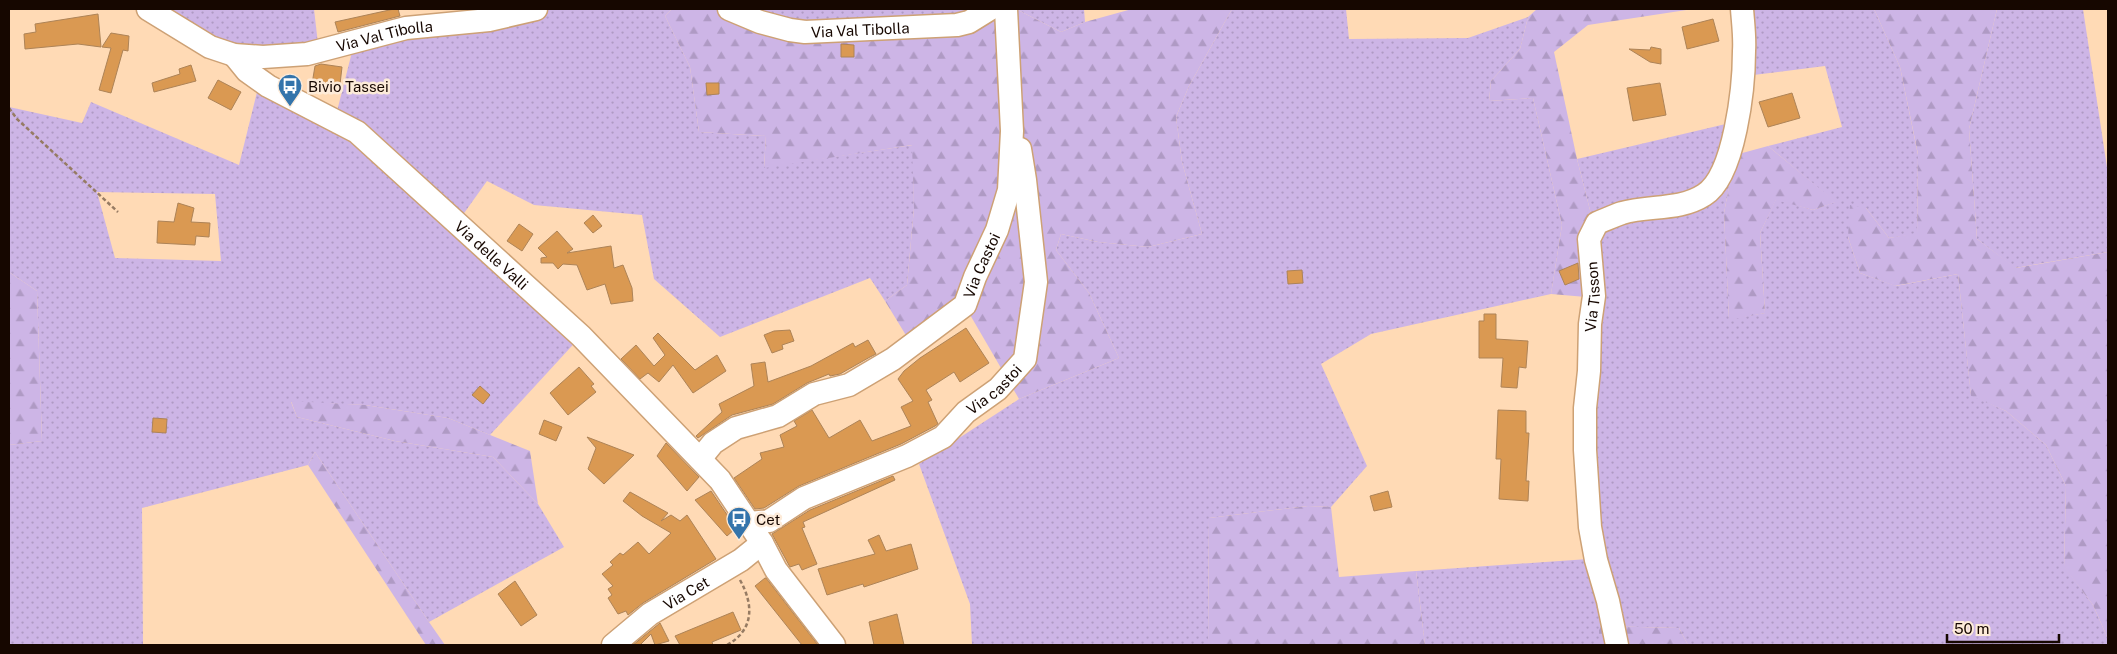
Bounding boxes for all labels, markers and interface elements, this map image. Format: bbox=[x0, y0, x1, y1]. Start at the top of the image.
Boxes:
street label: Via Val Tibolla bbox=[334, 17, 433, 54]
street label: Via Val Tibolla bbox=[810, 19, 910, 40]
bus stop icon: Bivio Tassei bbox=[277, 73, 303, 107]
place label: Bivio Tassei bbox=[308, 78, 389, 95]
street label: Via delle Valli bbox=[452, 217, 532, 293]
street label: Via Castoi bbox=[960, 230, 1003, 300]
street label: Via Tisson bbox=[1581, 261, 1603, 332]
street label: Via castoi bbox=[963, 361, 1025, 417]
bus stop icon: Cet bbox=[726, 506, 752, 540]
place label: Cet bbox=[756, 511, 780, 528]
street label: Via Cet bbox=[660, 573, 712, 613]
scale bar bbox=[1947, 612, 2060, 644]
text: 50 m bbox=[1954, 620, 1989, 637]

